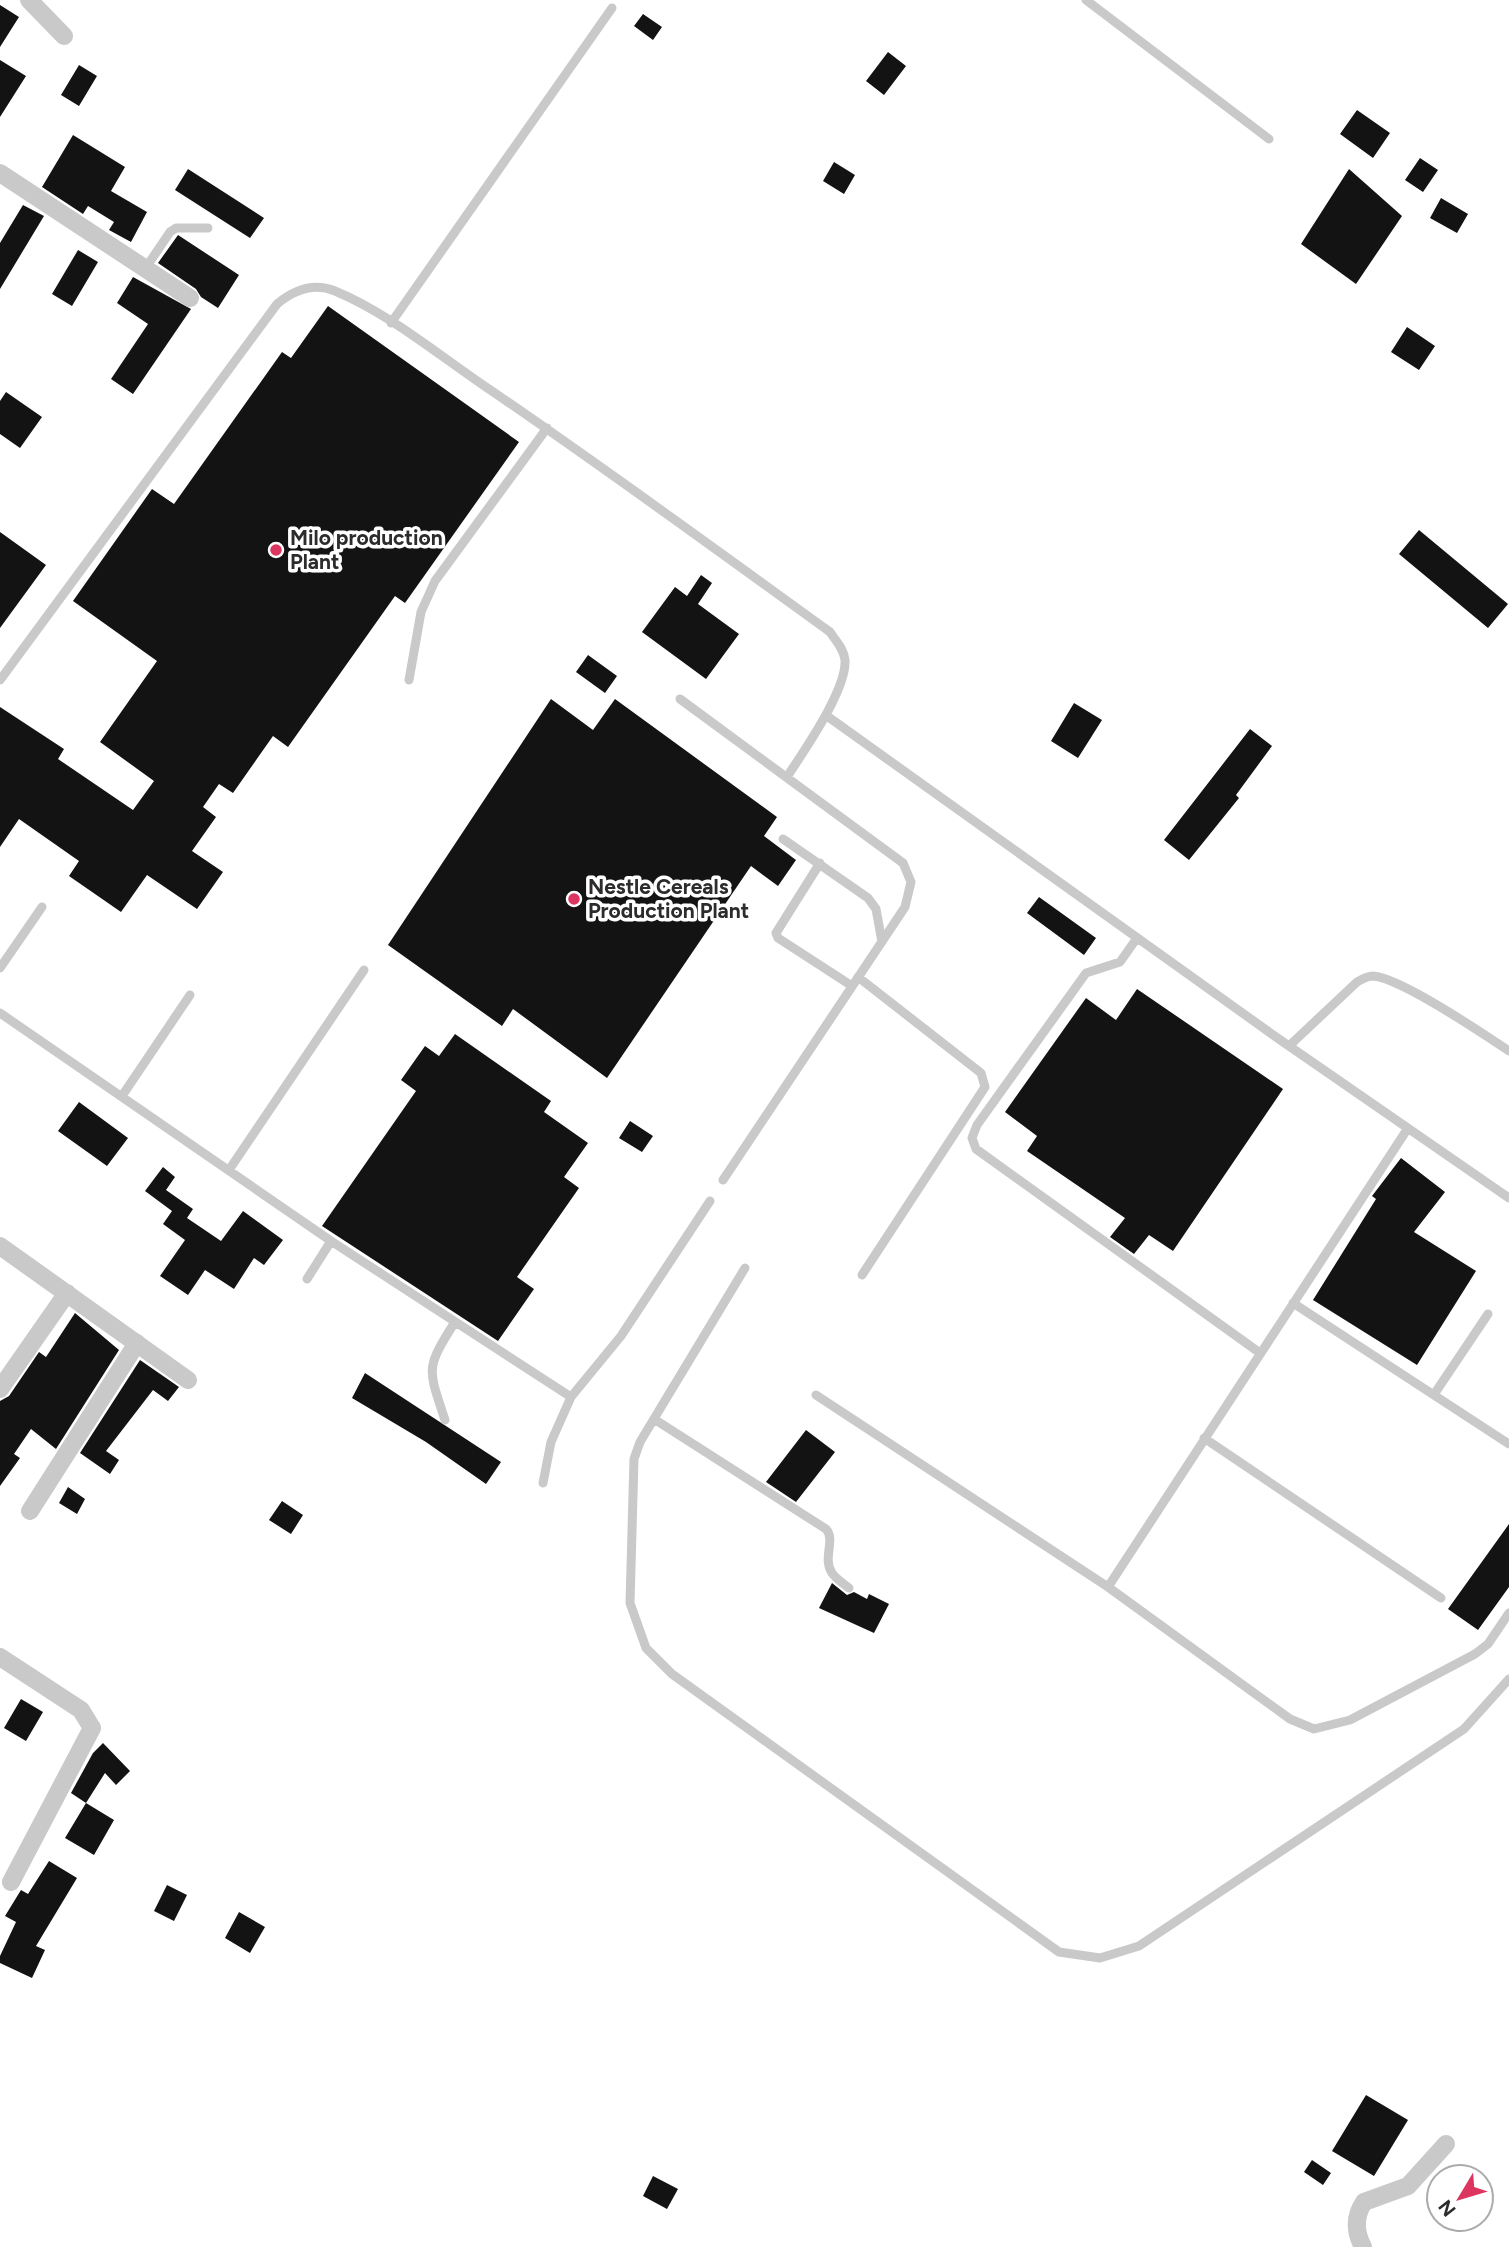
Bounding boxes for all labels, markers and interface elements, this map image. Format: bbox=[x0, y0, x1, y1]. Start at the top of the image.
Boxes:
place label: Milo production Plant bbox=[290, 525, 443, 574]
marker: Milo production Plant bbox=[268, 542, 284, 558]
place label: Nestle Cereals Production Plant bbox=[588, 874, 749, 923]
marker: Nestle Cereals Production Plant bbox=[566, 891, 582, 907]
north arrow bbox=[1425, 2163, 1495, 2233]
text: N bbox=[1433, 2195, 1461, 2221]

